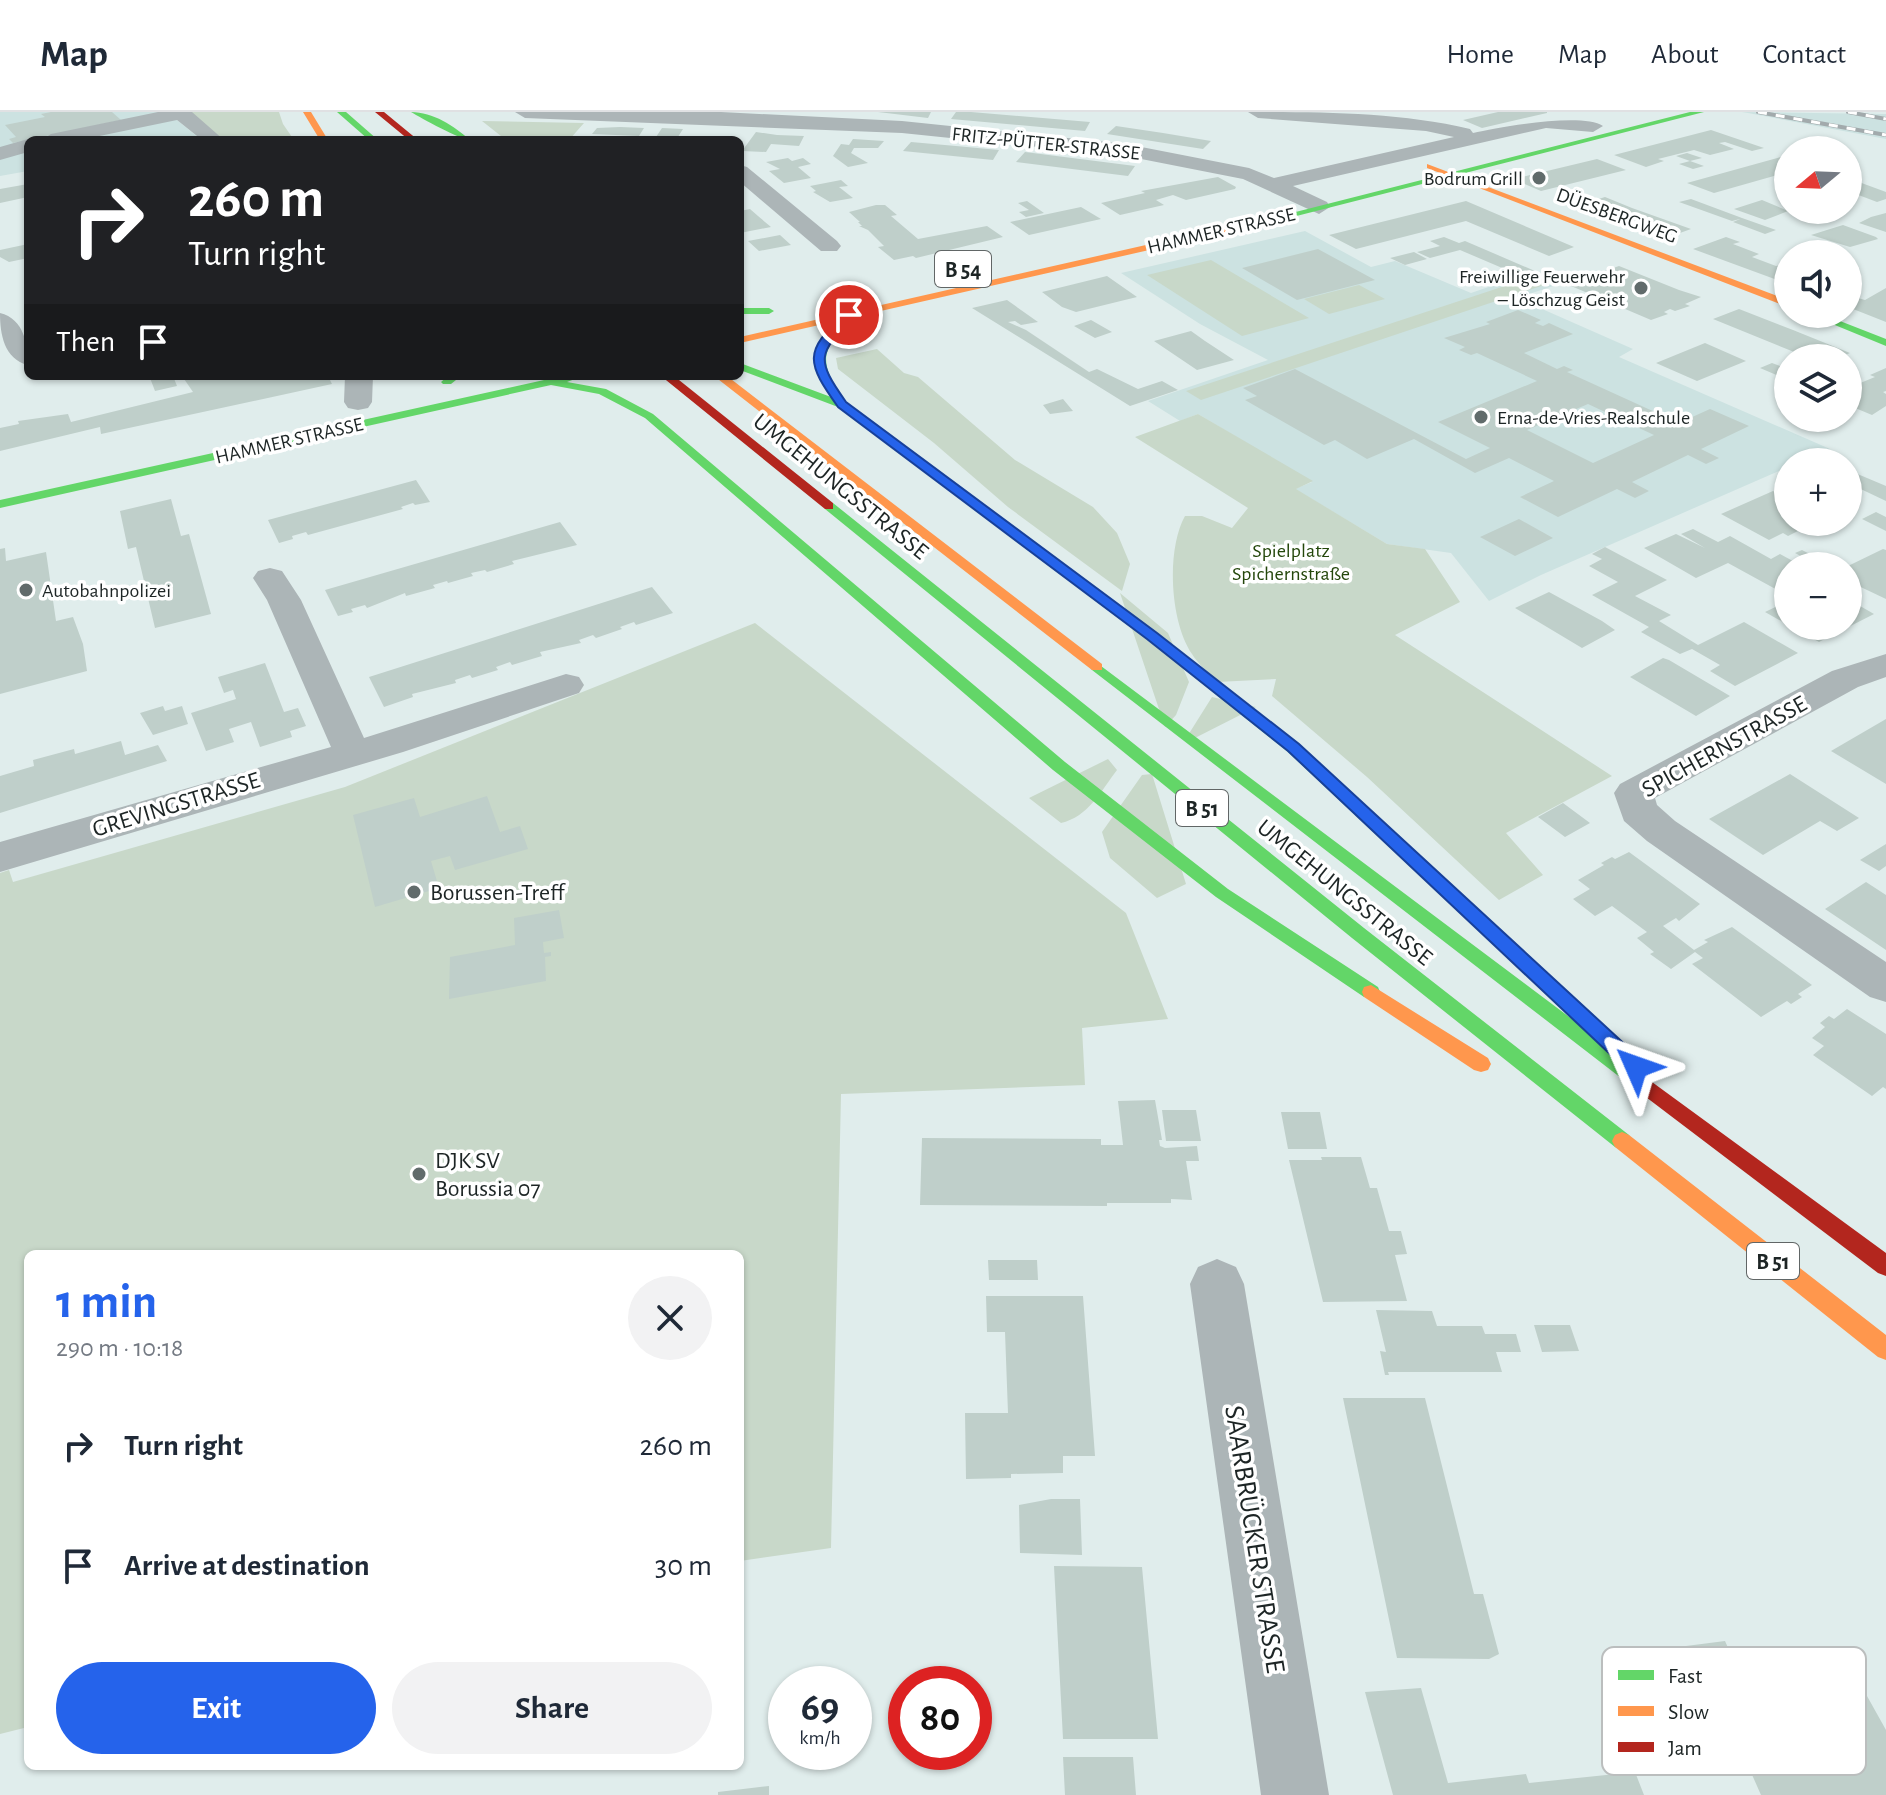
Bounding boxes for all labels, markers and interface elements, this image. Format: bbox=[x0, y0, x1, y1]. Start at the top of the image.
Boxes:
text: Map bbox=[40, 36, 108, 74]
text: Home bbox=[1447, 41, 1514, 69]
text: Map bbox=[1558, 41, 1607, 69]
text: About bbox=[1651, 41, 1719, 69]
text: Contact bbox=[1763, 41, 1846, 69]
street label: FRITZ-PÜTTER-STRASSE bbox=[951, 124, 1141, 164]
north arrow bbox=[1774, 136, 1862, 224]
map controls bbox=[1774, 136, 1862, 640]
icon: right bbox=[56, 168, 160, 272]
place label: Bodrum Grill bbox=[1424, 169, 1523, 189]
marker: Bodrum Grill bbox=[1530, 169, 1548, 187]
text: 260 m bbox=[188, 171, 324, 227]
street label: DÜESBERGWEG bbox=[1554, 185, 1680, 247]
street label: HAMMER STRASSE bbox=[1145, 204, 1297, 258]
text: Turn right bbox=[188, 236, 325, 272]
button: sound bbox=[1774, 240, 1862, 328]
road number: B 54 bbox=[935, 251, 991, 287]
place label: Freiwillige Feuerwehr – Löschzug Geist bbox=[1459, 267, 1626, 310]
marker: Freiwillige Feuerwehr – Löschzug Geist bbox=[1632, 279, 1650, 297]
pin bbox=[815, 281, 883, 349]
icon: arrive bbox=[827, 293, 871, 337]
icon: arrive bbox=[131, 320, 175, 364]
text: Then bbox=[56, 327, 115, 357]
button: layers bbox=[1774, 344, 1862, 432]
marker: Erna-de-Vries-Realschule bbox=[1472, 408, 1490, 426]
place label: Erna-de-Vries-Realschule bbox=[1497, 408, 1690, 428]
street label: UMGEHUNGSSTRASSE bbox=[748, 409, 933, 565]
street label: HAMMER STRASSE bbox=[213, 414, 365, 468]
button: + bbox=[1774, 448, 1862, 536]
park label: Spielplatz Spichernstraße bbox=[1232, 541, 1350, 584]
button: − bbox=[1774, 552, 1862, 640]
marker: Autobahnpolizei bbox=[17, 581, 35, 599]
place label: Autobahnpolizei bbox=[42, 581, 171, 601]
street label: SPICHERNSTRASSE bbox=[1638, 692, 1811, 802]
street label: GREVINGSTRASSE bbox=[90, 768, 263, 842]
road number: B 51 bbox=[1176, 790, 1228, 826]
street label: UMGEHUNGSSTRASSE bbox=[1252, 815, 1437, 971]
place label: Borussen-Treff bbox=[430, 881, 566, 905]
marker: Borussen-Treff bbox=[405, 883, 423, 901]
position arrow bbox=[1594, 1025, 1678, 1109]
place label: DJK SV Borussia 07 bbox=[435, 1149, 540, 1201]
marker: DJK SV Borussia 07 bbox=[410, 1165, 428, 1183]
road number: B 51 bbox=[1747, 1243, 1799, 1279]
button: close bbox=[628, 1276, 712, 1360]
text: 1 min bbox=[56, 1279, 157, 1327]
text: 290 m · 10:18 bbox=[56, 1335, 183, 1361]
street label: SAARBRÜCKER STRASSE bbox=[1219, 1403, 1291, 1675]
icon: right bbox=[56, 1424, 100, 1468]
text: Turn right bbox=[124, 1431, 243, 1461]
text: 260 m bbox=[639, 1431, 712, 1461]
icon: arrive bbox=[56, 1544, 100, 1588]
text: Arrive at destination bbox=[124, 1551, 370, 1581]
text: 30 m bbox=[655, 1551, 712, 1581]
legend bbox=[1602, 1647, 1866, 1775]
button: Exit bbox=[56, 1662, 376, 1754]
button: Share bbox=[392, 1662, 712, 1754]
text: Fast bbox=[1668, 1665, 1702, 1687]
speed limit sign: 80 bbox=[888, 1666, 992, 1770]
text: 69 bbox=[801, 1688, 839, 1728]
text: Slow bbox=[1668, 1701, 1709, 1723]
text: km/h bbox=[799, 1728, 841, 1748]
text: Jam bbox=[1668, 1737, 1702, 1759]

